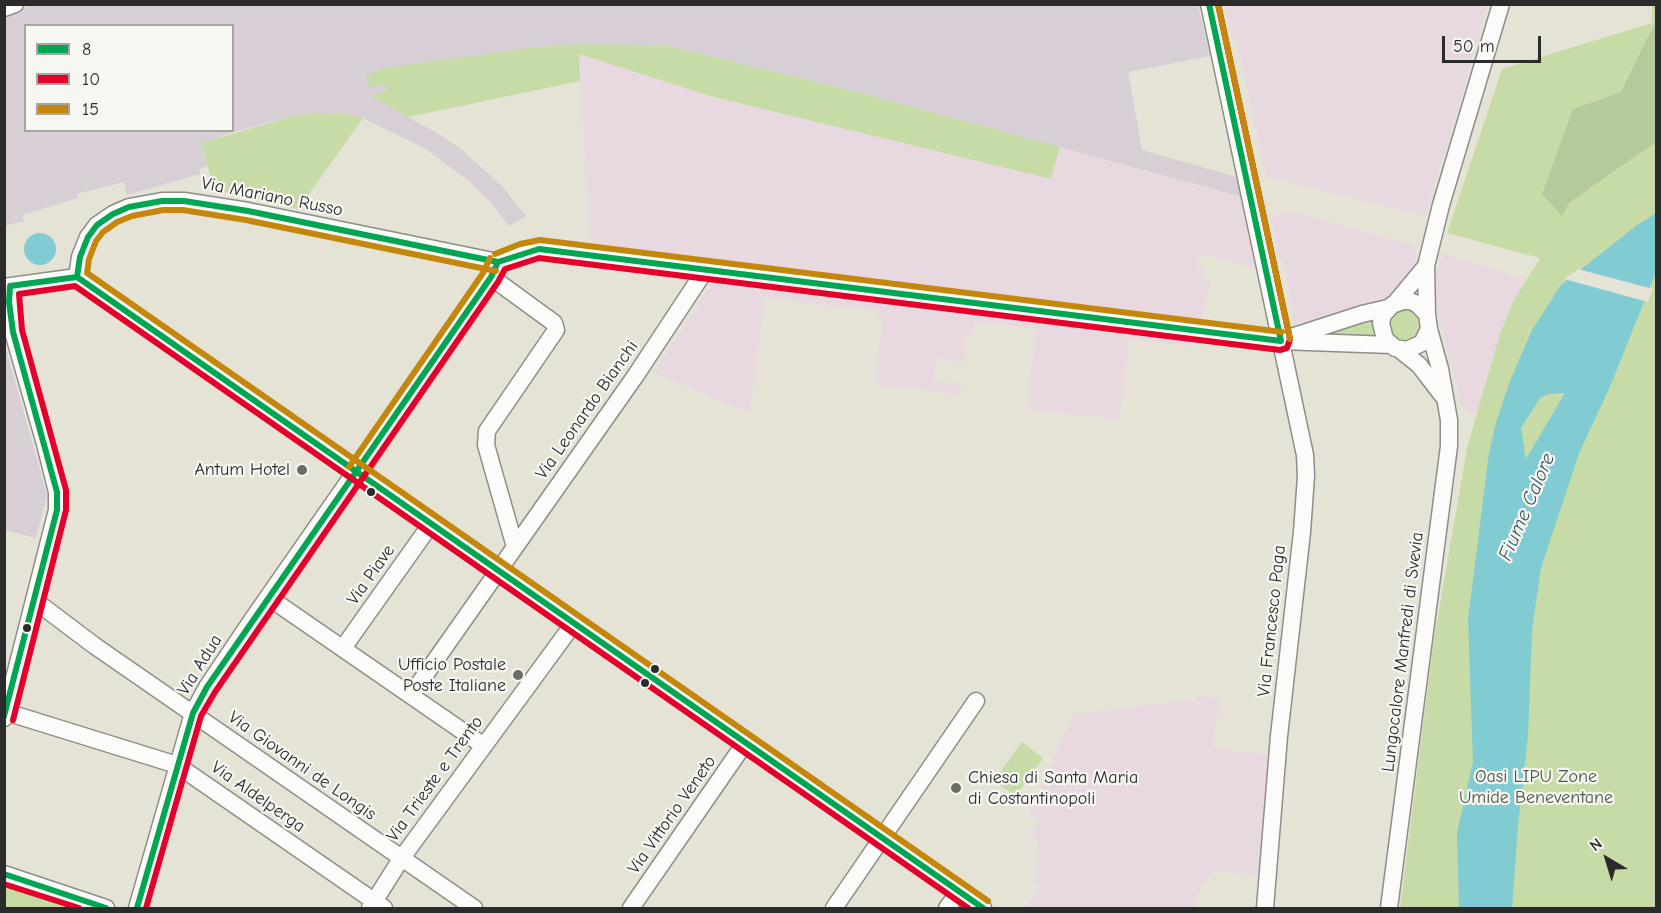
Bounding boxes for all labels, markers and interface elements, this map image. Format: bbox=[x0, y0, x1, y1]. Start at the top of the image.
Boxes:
legend bbox=[24, 24, 234, 132]
scale bar bbox=[1445, 24, 1544, 62]
text: 50 m bbox=[1453, 36, 1495, 57]
text: 8 bbox=[82, 39, 91, 60]
text: 10 bbox=[82, 69, 100, 90]
text: 15 bbox=[82, 99, 99, 120]
street label: Via Mariano Russo bbox=[199, 173, 345, 221]
street label: Via Leonardo Bianchi bbox=[531, 337, 643, 483]
water label: Fiume Calore bbox=[1494, 450, 1560, 564]
place label: Antum Hotel bbox=[194, 459, 290, 481]
marker: Antum Hotel bbox=[295, 463, 309, 477]
unlabelled marker bbox=[365, 486, 377, 498]
street label: Lungocalore Manfredi di Svevia bbox=[1378, 531, 1428, 773]
street label: Via Piave bbox=[342, 541, 400, 609]
street label: Via Francesco Paga bbox=[1253, 544, 1291, 698]
unlabelled marker bbox=[21, 622, 33, 634]
street label: Via Adua bbox=[173, 631, 227, 699]
place label: Ufficio Postale Poste Italiane bbox=[398, 654, 506, 696]
unlabelled marker bbox=[649, 663, 661, 675]
marker: Ufficio Postale Poste Italiane bbox=[511, 668, 525, 682]
unlabelled marker bbox=[639, 677, 651, 689]
street label: Via Giovanni de Longis bbox=[224, 707, 380, 825]
street label: Via Trieste e Trento bbox=[382, 712, 488, 846]
street label: Via Vittorio Veneto bbox=[623, 752, 721, 878]
street label: Via Aldelperga bbox=[207, 757, 309, 837]
park label: Oasi LIPU Zone Umide Beneventane bbox=[1459, 766, 1613, 808]
place label: Chiesa di Santa Maria di Costantinopoli bbox=[968, 767, 1138, 810]
marker: Chiesa di Santa Maria di Costantinopoli bbox=[949, 781, 963, 795]
north arrow bbox=[1577, 829, 1637, 889]
text: N bbox=[1586, 835, 1606, 855]

